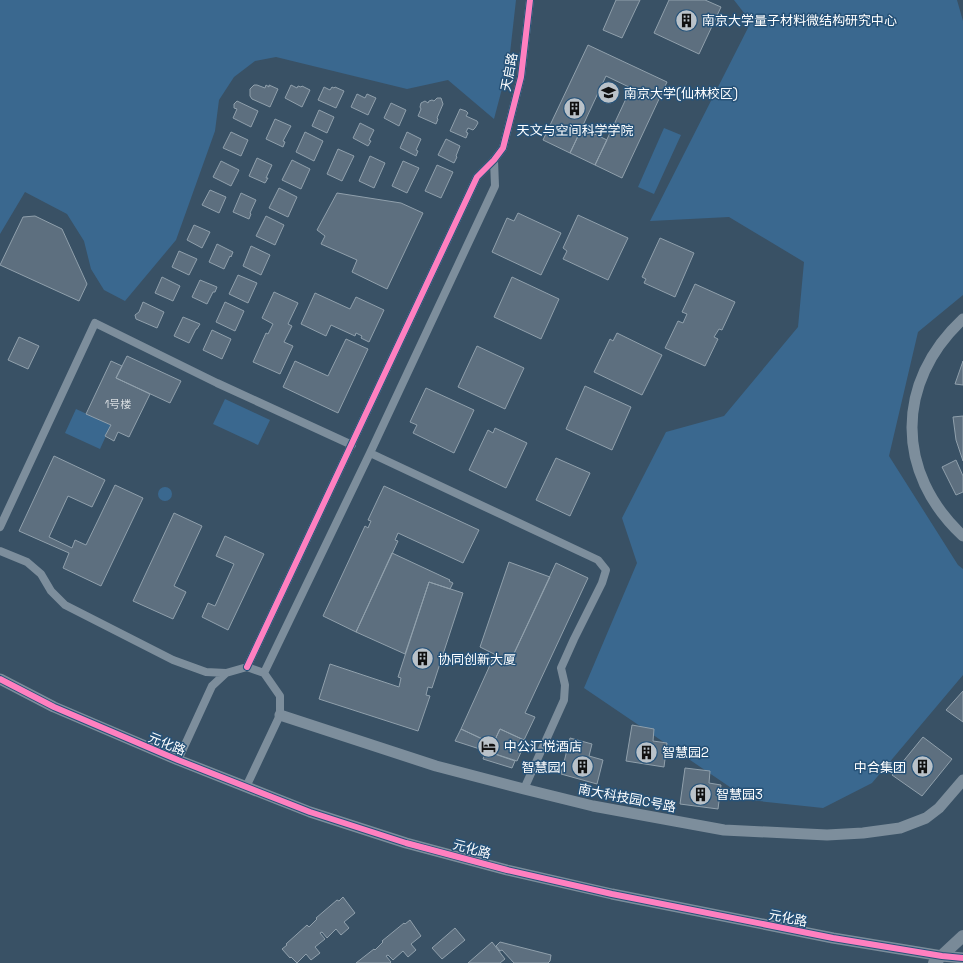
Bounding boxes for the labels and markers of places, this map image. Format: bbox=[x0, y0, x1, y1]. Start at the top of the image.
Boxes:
building icon: 南京大学量子材料微结构研究中心 bbox=[674, 7, 700, 33]
place label: 南京大学量子材料微结构研究中心 bbox=[702, 12, 897, 29]
school or university icon: 南京大学(仙林校区) bbox=[595, 80, 621, 106]
place label: 南京大学(仙林校区) bbox=[624, 85, 738, 102]
building icon: 天文与空间科学学院 bbox=[562, 95, 588, 121]
place label: 天文与空间科学学院 bbox=[516, 122, 634, 139]
building icon: 协同创新大厦 bbox=[410, 646, 436, 672]
place label: 协同创新大厦 bbox=[438, 651, 516, 668]
hotel icon: 中公汇悦酒店 bbox=[475, 733, 501, 759]
place label: 中公汇悦酒店 bbox=[504, 738, 582, 755]
building icon: 智慧园2 bbox=[634, 739, 660, 765]
place label: 智慧园2 bbox=[662, 744, 709, 761]
building icon: 智慧园1 bbox=[569, 754, 595, 780]
building icon: 中合集团 bbox=[909, 754, 935, 780]
place label: 智慧园1 bbox=[522, 759, 566, 776]
place label: 中合集团 bbox=[854, 759, 906, 776]
building icon: 智慧园3 bbox=[687, 781, 713, 807]
place label: 智慧园3 bbox=[716, 786, 763, 803]

